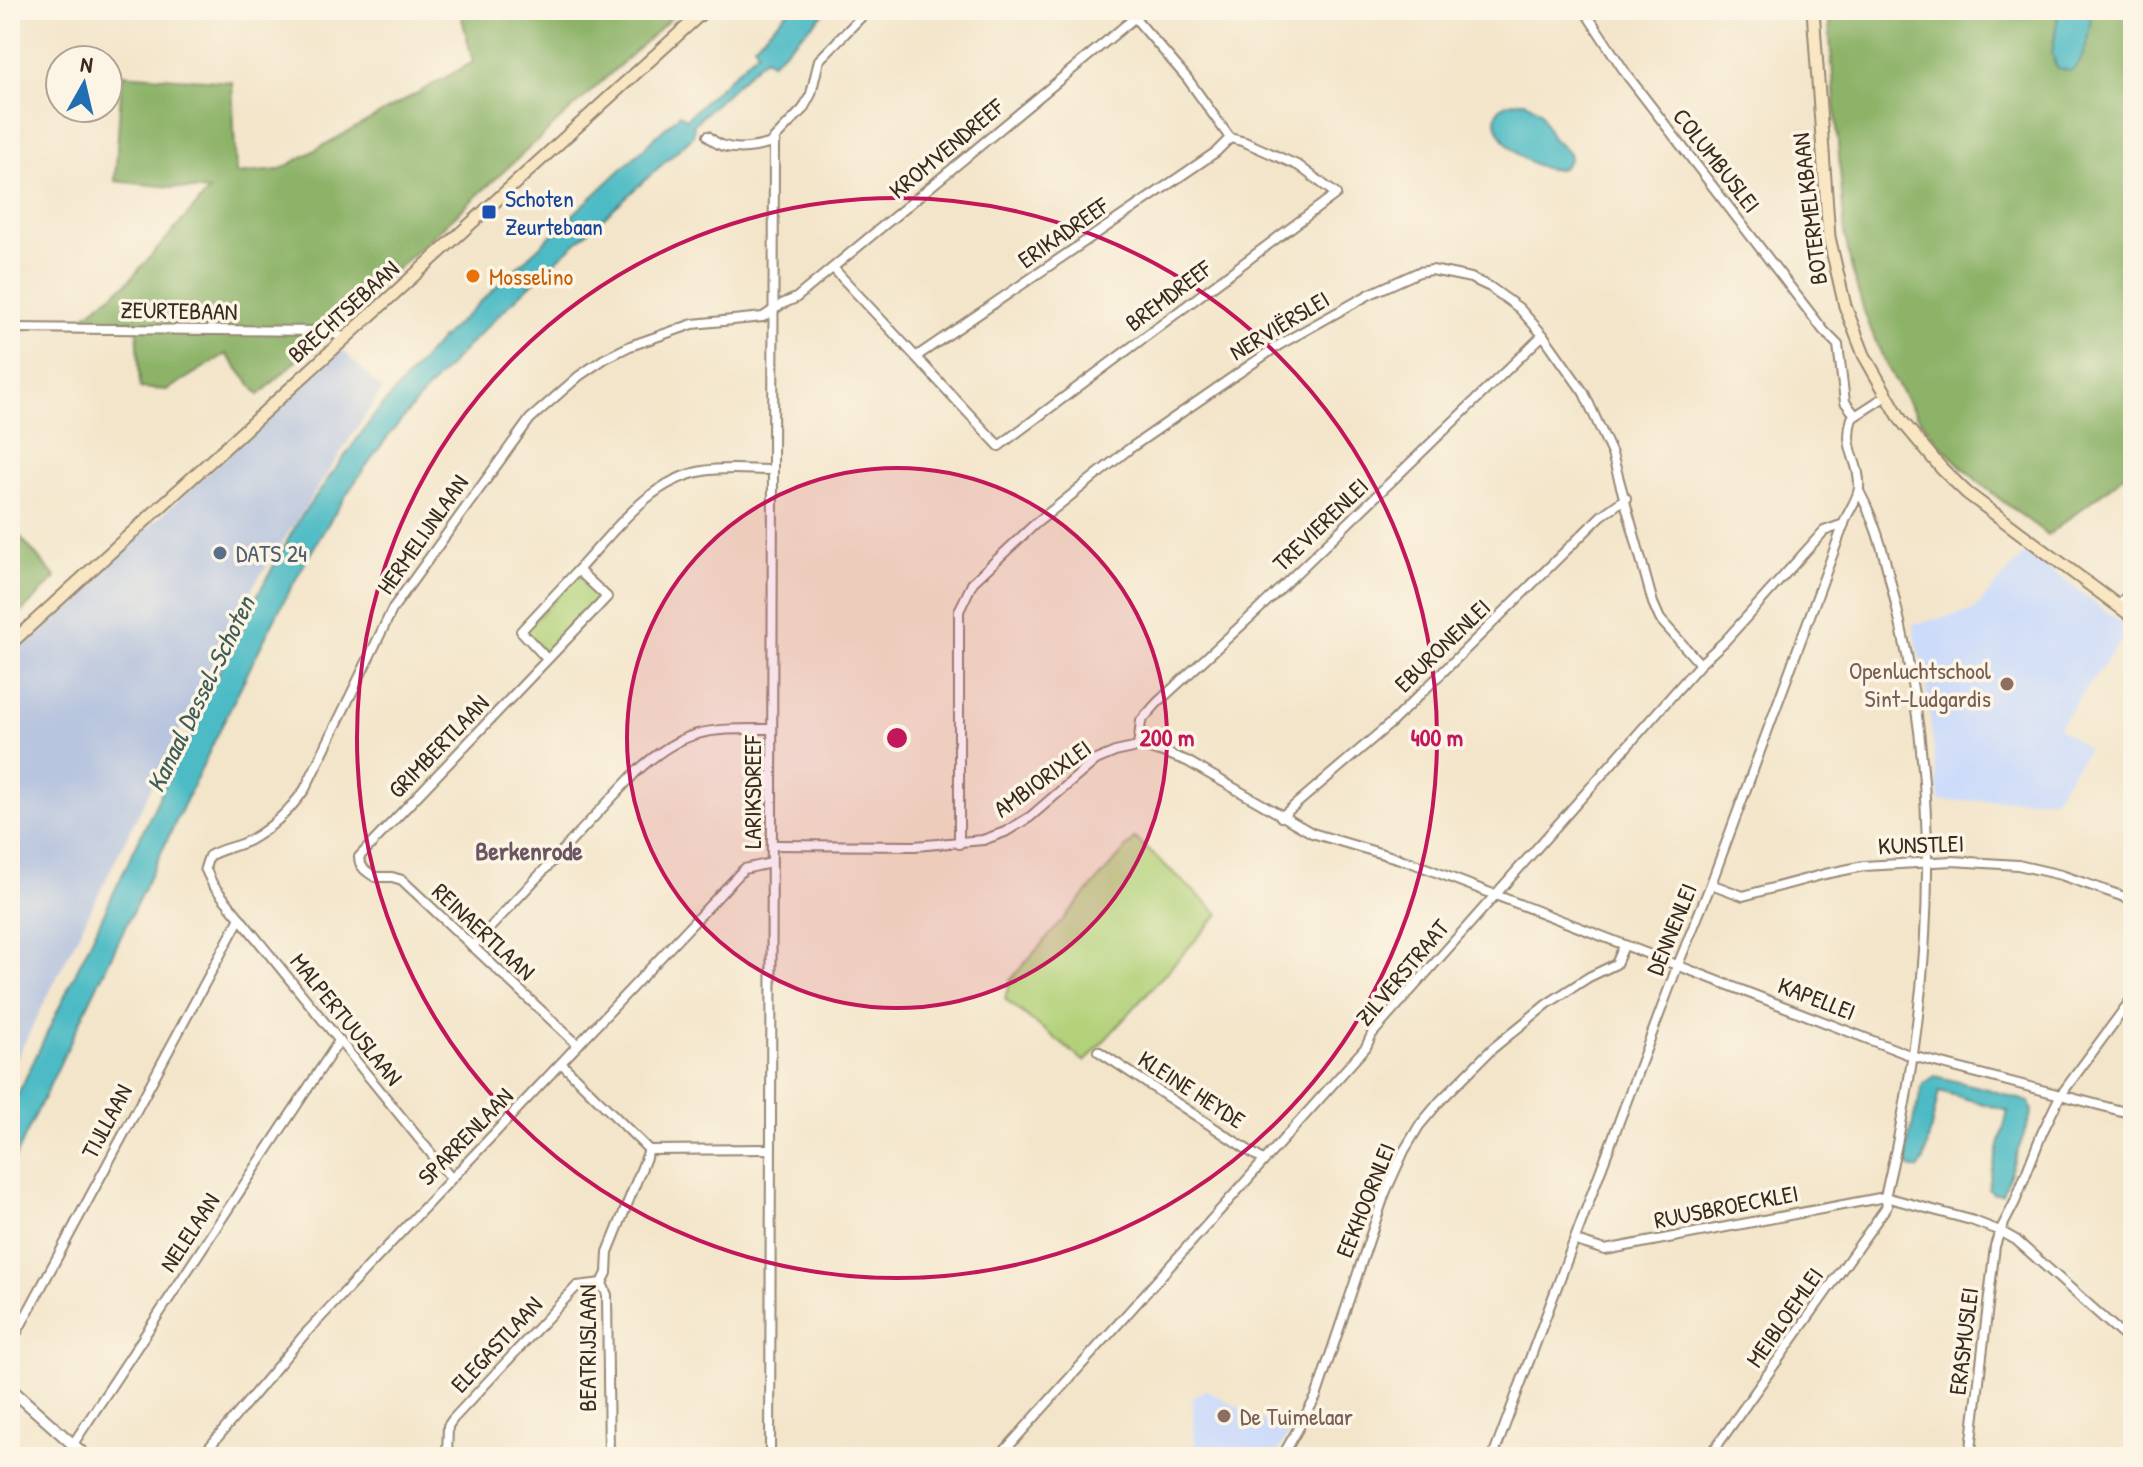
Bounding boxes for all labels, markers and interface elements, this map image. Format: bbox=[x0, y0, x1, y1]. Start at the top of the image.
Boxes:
north arrow bbox=[44, 44, 124, 124]
text: N bbox=[79, 49, 95, 80]
street label: KROMVENDREEF bbox=[882, 90, 1011, 205]
street label: COLUMBUSLEI bbox=[1666, 101, 1768, 219]
street label: BOTERMELKBAAN bbox=[1784, 131, 1834, 287]
place label: Schoten Zeurtebaan bbox=[505, 182, 603, 242]
street label: ERIKADREEF bbox=[1011, 189, 1116, 275]
marker: Schoten Zeurtebaan bbox=[480, 203, 498, 221]
street label: BREMDREEF bbox=[1118, 251, 1219, 338]
street label: BRECHTSEBAAN bbox=[281, 253, 405, 369]
place label: Mosselino bbox=[489, 260, 574, 292]
marker: Mosselino bbox=[464, 267, 482, 285]
street label: NERVIËRSLEI bbox=[1223, 283, 1335, 367]
street label: ZEURTEBAAN bbox=[120, 293, 238, 327]
street label: HERMELIJNLAAN bbox=[369, 468, 475, 600]
street label: TREVIERENLEI bbox=[1265, 470, 1375, 578]
place label: DATS 24 bbox=[236, 537, 307, 569]
marker: DATS 24 bbox=[211, 544, 229, 562]
water label: Kanaal Dessel-Schoten bbox=[137, 588, 264, 798]
street label: EBURONENLEI bbox=[1387, 591, 1497, 699]
place label: Openluchtschool Sint-Ludgardis bbox=[1849, 654, 1992, 714]
marker: Openluchtschool Sint-Ludgardis bbox=[1998, 675, 2016, 693]
street label: GRIMBERTLAAN bbox=[381, 687, 495, 805]
text: 200 m bbox=[1140, 721, 1194, 753]
text: 400 m bbox=[1411, 721, 1463, 753]
centre of rings bbox=[883, 724, 911, 752]
street label: AMBIORIXLEI bbox=[987, 732, 1097, 824]
street label: LARIKSDREEF bbox=[736, 734, 768, 849]
street label: KUNSTLEI bbox=[1877, 827, 1965, 861]
district label: Berkenrode bbox=[475, 833, 583, 868]
street label: REINAERTLAAN bbox=[426, 875, 542, 987]
street label: DENNENLEI bbox=[1638, 878, 1704, 980]
street label: ZILVERSTRAAT bbox=[1348, 912, 1456, 1032]
street label: MALPERTUUSLAAN bbox=[284, 946, 410, 1092]
street label: KAPELLEI bbox=[1774, 969, 1860, 1027]
street label: KLEINE HEYDE bbox=[1133, 1043, 1252, 1136]
street label: TIJLLAAN bbox=[73, 1078, 139, 1164]
street label: SPARRENLAAN bbox=[410, 1080, 520, 1192]
street label: EEKHOORNLEI bbox=[1328, 1138, 1402, 1262]
street label: RUUSBROECKLEI bbox=[1651, 1176, 1801, 1236]
street label: NELELAAN bbox=[152, 1186, 226, 1278]
street label: MEIBLOEMLEI bbox=[1738, 1261, 1830, 1373]
street label: BEATRIJSLAAN bbox=[571, 1284, 603, 1412]
street label: ERASMUSLEI bbox=[1941, 1285, 1985, 1397]
street label: ELEGASTLAAN bbox=[443, 1289, 549, 1399]
place label: De Tuimelaar bbox=[1240, 1400, 1353, 1432]
marker: De Tuimelaar bbox=[1215, 1407, 1233, 1425]

